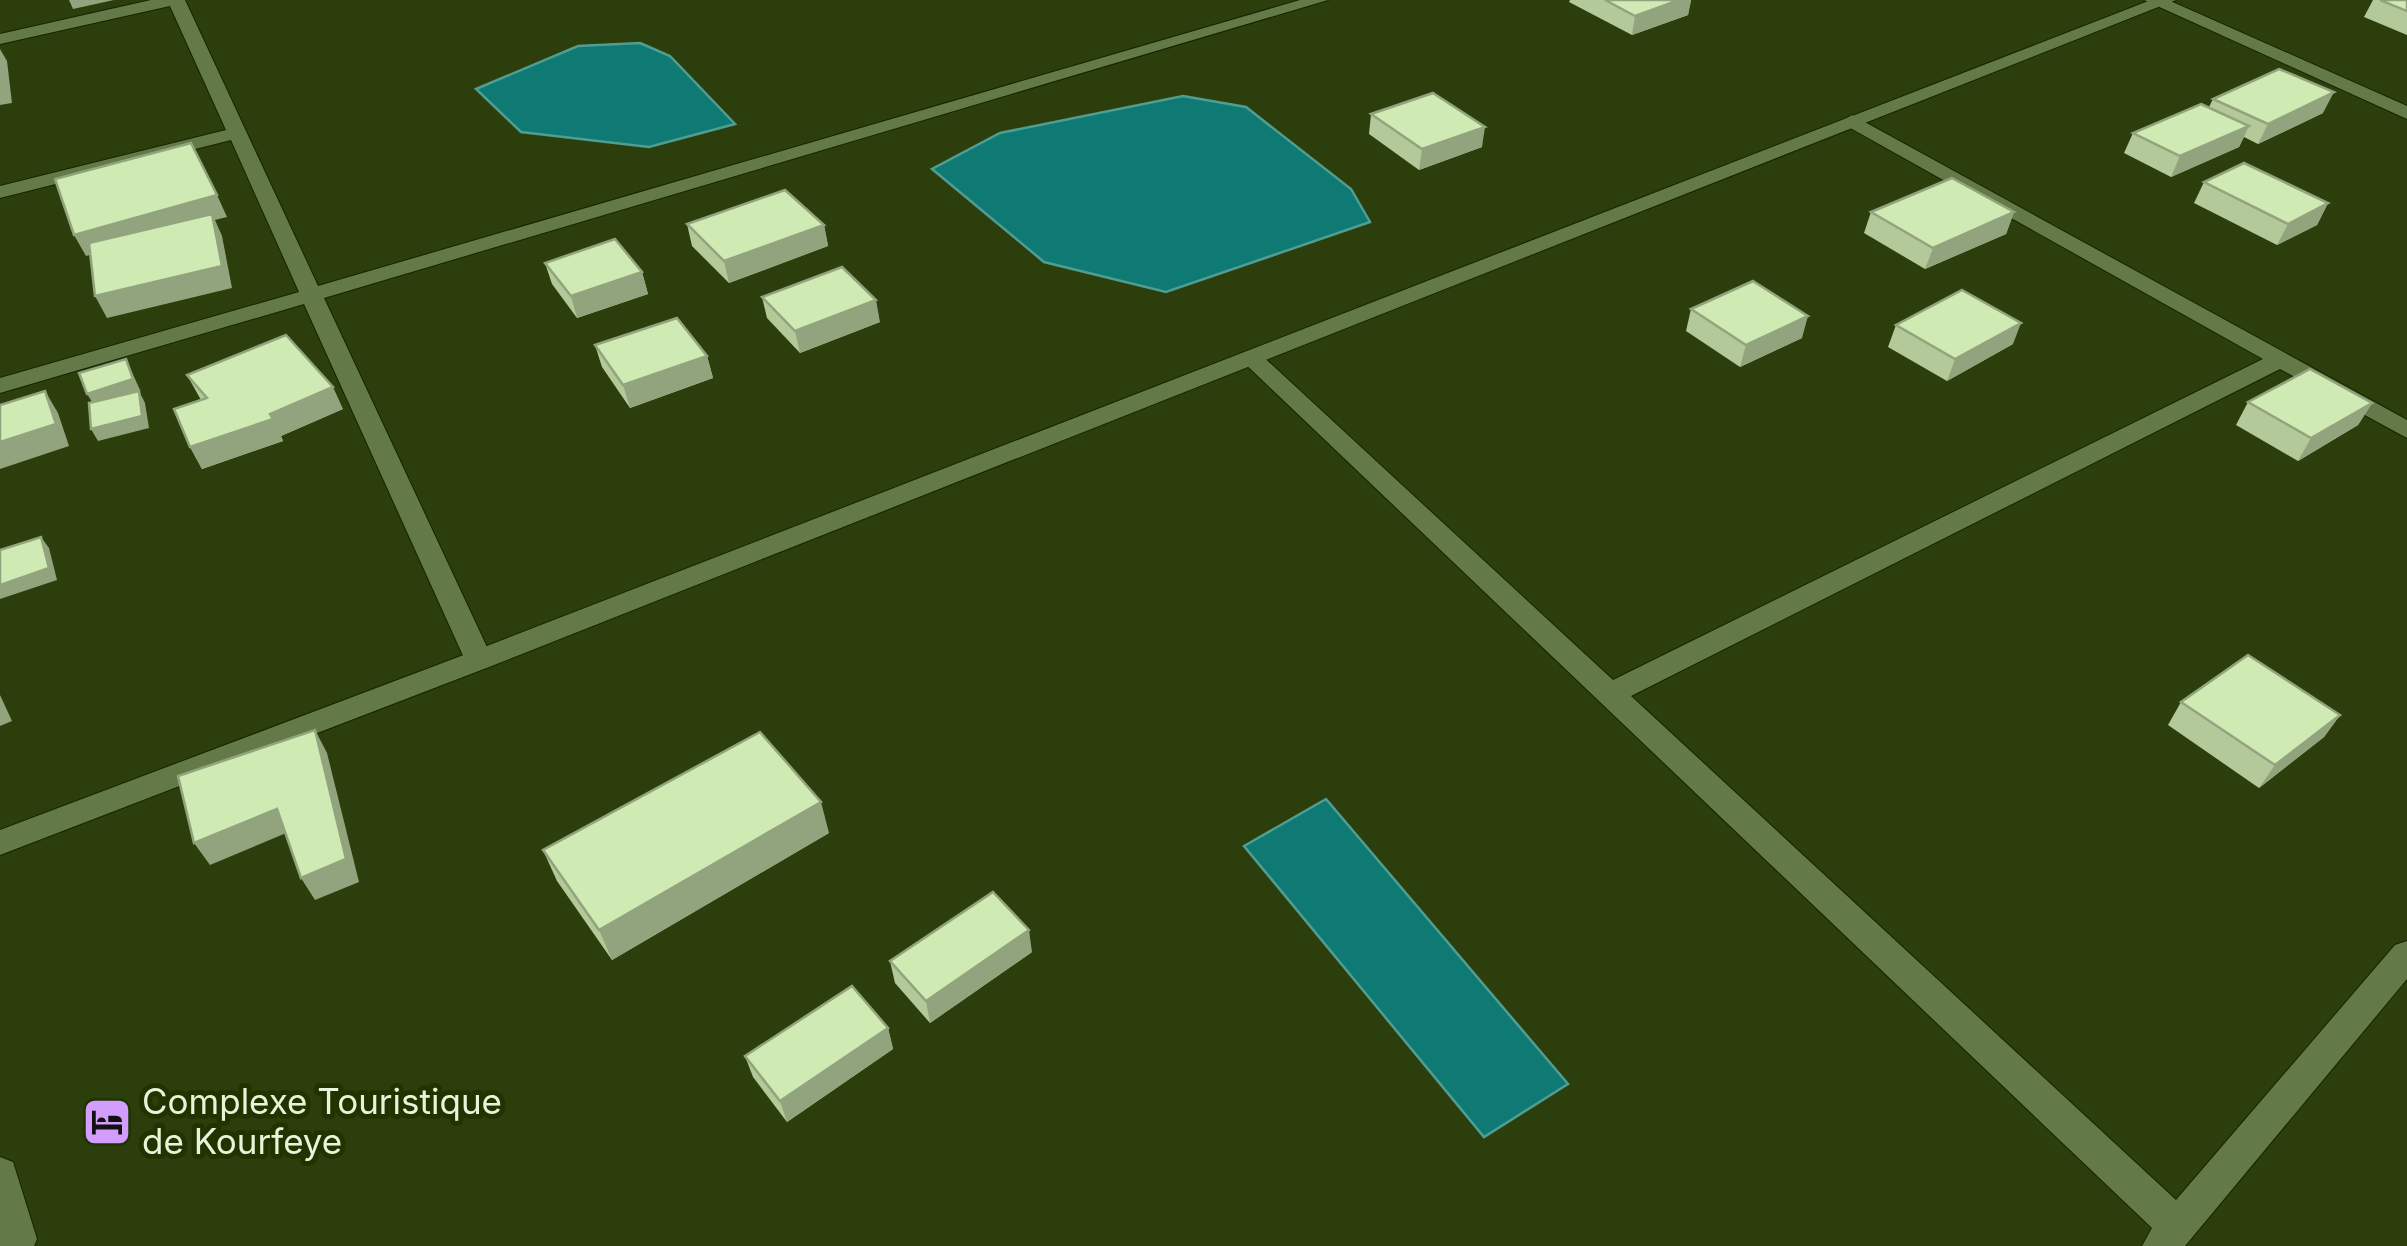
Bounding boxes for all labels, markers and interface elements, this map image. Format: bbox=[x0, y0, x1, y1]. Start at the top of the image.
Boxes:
place label: Complexe Touristique de Kourfeye bbox=[142, 1080, 502, 1162]
hotel icon: Complexe Touristique de Kourfeye bbox=[81, 1096, 133, 1148]

